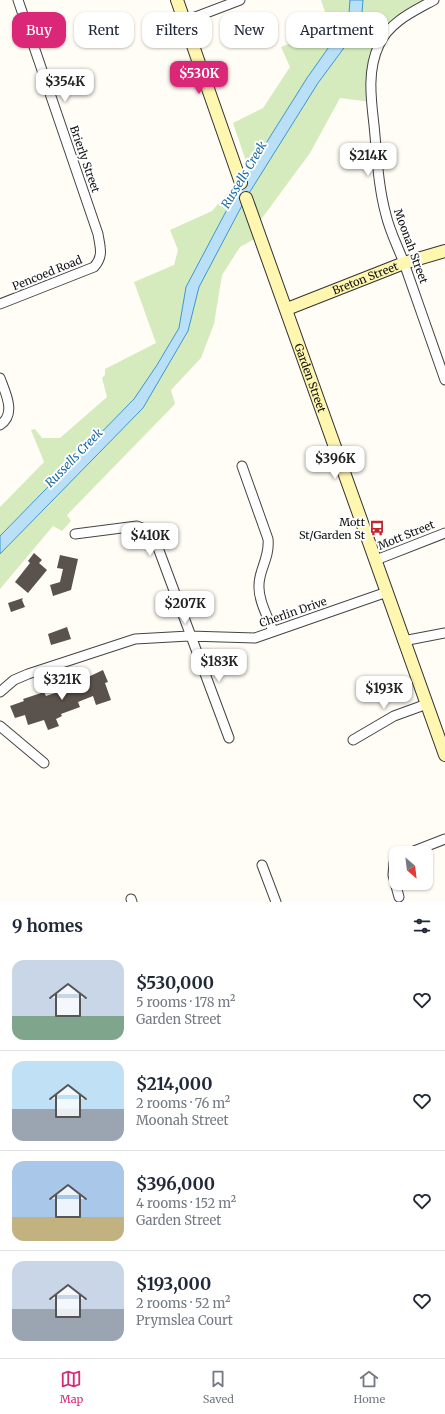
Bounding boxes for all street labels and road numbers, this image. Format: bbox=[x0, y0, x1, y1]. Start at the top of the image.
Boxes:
street label: Brierly Street bbox=[67, 124, 103, 195]
street label: Moonah Street bbox=[391, 207, 431, 286]
street label: Pencoed Road bbox=[10, 253, 84, 293]
street label: Breton Street bbox=[330, 259, 401, 298]
street label: Garden Street bbox=[291, 341, 329, 415]
street label: Mott Street bbox=[376, 517, 437, 553]
street label: Cherlin Drive bbox=[258, 594, 329, 630]

